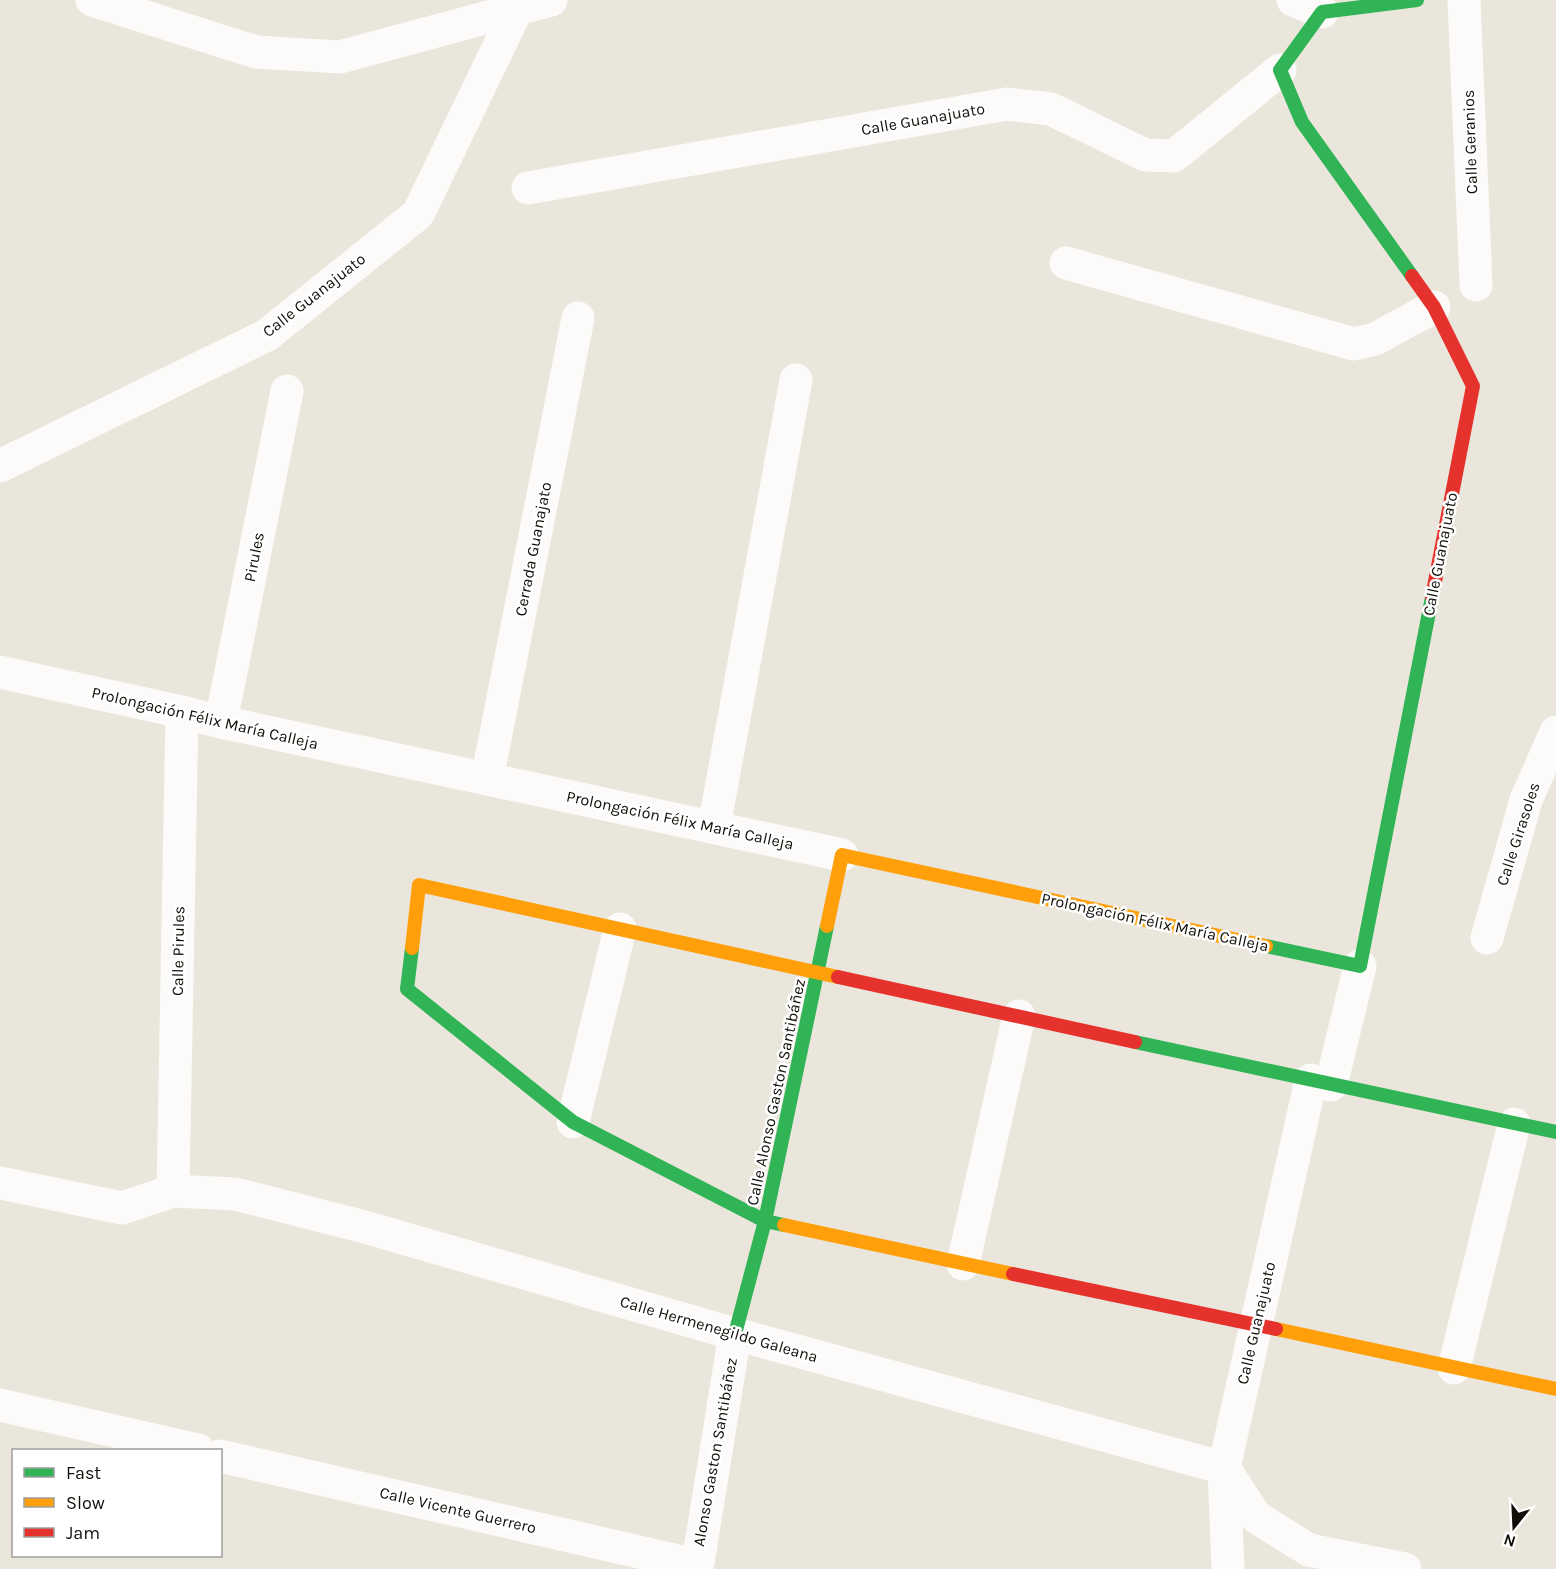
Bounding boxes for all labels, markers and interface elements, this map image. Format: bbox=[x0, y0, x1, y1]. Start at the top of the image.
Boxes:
street label: Calle Geranios bbox=[1459, 90, 1481, 194]
street label: Calle Guanajuato bbox=[860, 99, 986, 139]
street label: Calle Guanajuato bbox=[259, 249, 369, 341]
street label: Cerrada Guanajato bbox=[511, 480, 555, 618]
street label: Calle Guanajuato bbox=[1419, 491, 1461, 617]
street label: Pirules bbox=[240, 531, 268, 583]
street label: Prolongación Félix María Calleja bbox=[90, 683, 320, 753]
street label: Calle Girasoles bbox=[1492, 780, 1544, 888]
street label: Prolongación Félix María Calleja bbox=[565, 787, 795, 853]
street label: Prolongación Félix María Calleja bbox=[1040, 889, 1270, 955]
street label: Calle Pirules bbox=[168, 906, 188, 996]
street label: Calle Alonso Gaston Santibáñez bbox=[743, 977, 809, 1207]
street label: Calle Guanajuato bbox=[1233, 1260, 1279, 1386]
street label: Calle Hermenegildo Galeana bbox=[618, 1292, 820, 1366]
street label: Alonso Gaston Santibáñez bbox=[689, 1356, 741, 1548]
legend bbox=[12, 1449, 222, 1557]
text: Fast bbox=[66, 1462, 101, 1484]
street label: Calle Vicente Guerrero bbox=[378, 1483, 538, 1537]
text: Slow bbox=[66, 1492, 105, 1514]
north arrow bbox=[1484, 1497, 1544, 1557]
text: Jam bbox=[66, 1522, 100, 1544]
text: N bbox=[1501, 1530, 1518, 1552]

